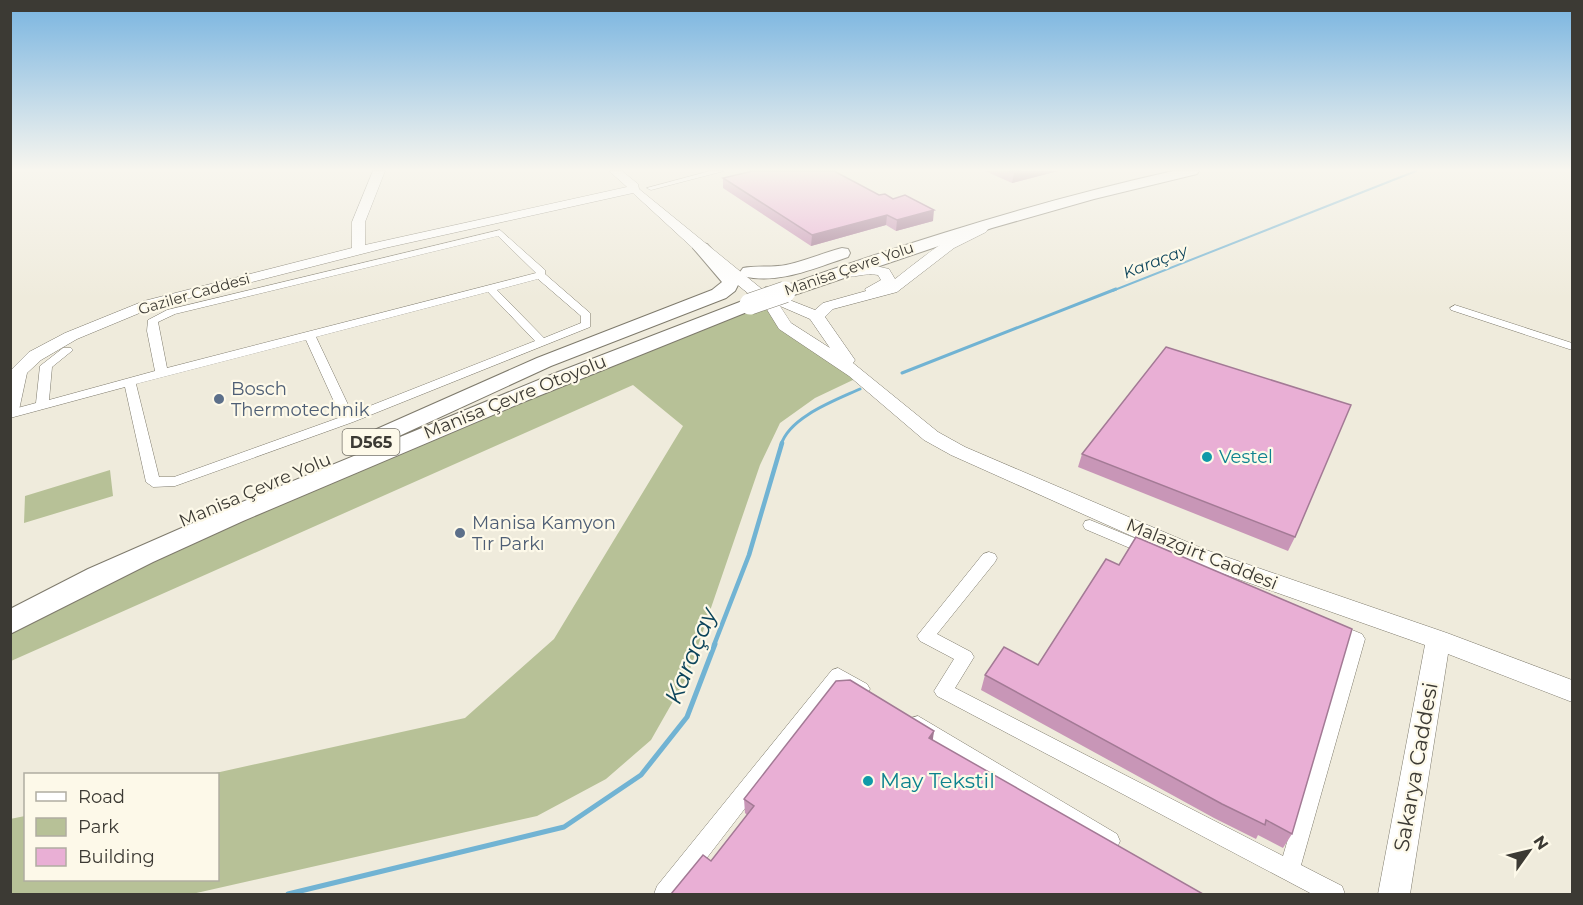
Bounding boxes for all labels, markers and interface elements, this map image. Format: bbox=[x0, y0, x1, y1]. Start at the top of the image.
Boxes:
street label: Manisa Çevre Yolu bbox=[782, 237, 916, 300]
water label: Karaçay bbox=[1120, 240, 1191, 282]
street label: Gaziler Caddesi bbox=[136, 268, 252, 319]
street label: Manisa Çevre Otoyolu bbox=[420, 350, 610, 444]
place label: Bosch Thermotechnik bbox=[231, 378, 370, 421]
marker: Bosch Thermotechnik bbox=[212, 392, 226, 406]
road number: D565 bbox=[342, 429, 400, 455]
place label: Vestel bbox=[1219, 446, 1273, 468]
street label: Manisa Çevre Yolu bbox=[176, 448, 334, 532]
marker: Vestel bbox=[1200, 450, 1214, 464]
place label: Manisa Kamyon Tır Parkı bbox=[472, 512, 616, 555]
street label: Malazgirt Caddesi bbox=[1123, 514, 1281, 594]
marker: Manisa Kamyon Tır Parkı bbox=[453, 526, 467, 540]
water label: Karaçay bbox=[658, 602, 724, 708]
street label: Sakarya Caddesi bbox=[1388, 680, 1443, 853]
place label: May Tekstil bbox=[880, 768, 995, 793]
legend bbox=[24, 773, 219, 881]
marker: May Tekstil bbox=[861, 774, 875, 788]
text: Road bbox=[78, 786, 125, 808]
text: Park bbox=[78, 816, 119, 838]
north arrow bbox=[1499, 821, 1559, 881]
text: N bbox=[1530, 832, 1553, 854]
text: Building bbox=[78, 846, 155, 868]

